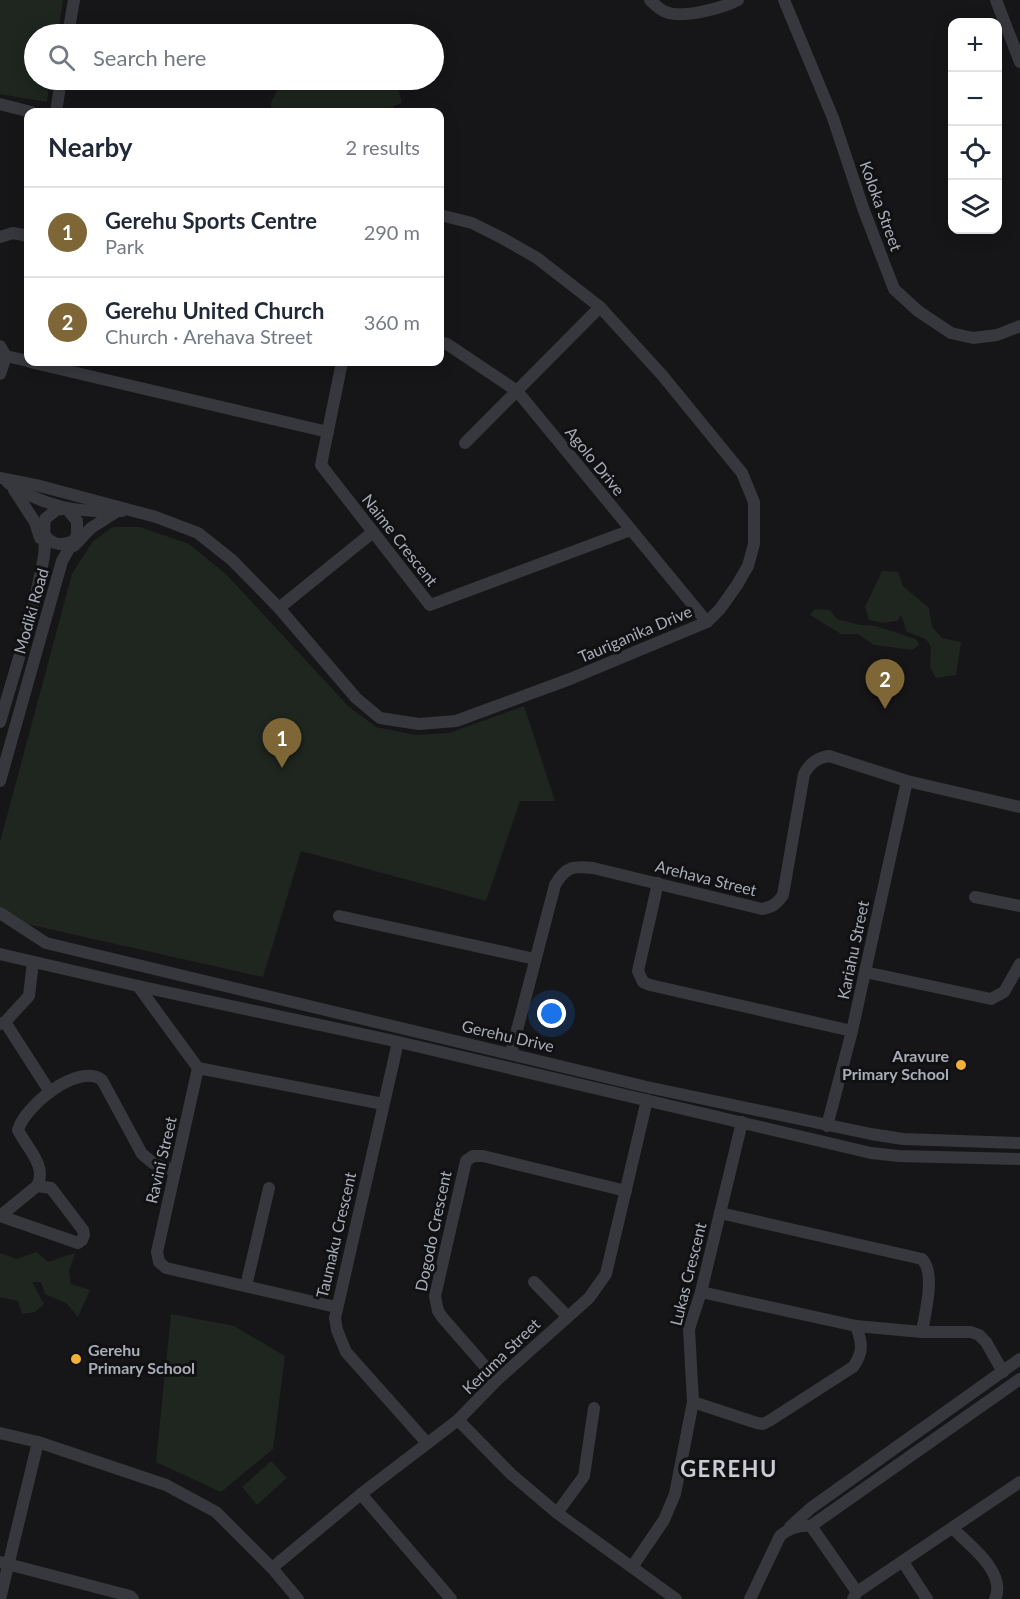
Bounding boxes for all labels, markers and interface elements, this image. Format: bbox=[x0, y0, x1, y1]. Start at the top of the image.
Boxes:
map controls bbox=[948, 18, 1002, 234]
button: + bbox=[948, 18, 1002, 72]
search box bbox=[24, 24, 444, 90]
icon: search bbox=[45, 41, 78, 74]
text: Search here bbox=[93, 44, 206, 71]
button: − bbox=[948, 72, 1002, 126]
button: locate bbox=[948, 126, 1002, 180]
text: Nearby bbox=[48, 131, 133, 163]
text: 2 results bbox=[345, 135, 420, 159]
street label: Koloka Street bbox=[856, 158, 907, 254]
button: layers bbox=[948, 180, 1002, 234]
text: Gerehu Sports Centre bbox=[105, 207, 317, 234]
text: 1 bbox=[62, 220, 73, 244]
text: 290 m bbox=[364, 220, 420, 244]
text: Park bbox=[105, 234, 144, 258]
text: Gerehu United Church bbox=[105, 297, 324, 324]
text: 2 bbox=[62, 310, 73, 334]
text: 360 m bbox=[364, 310, 420, 334]
text: Church · Arehava Street bbox=[105, 324, 313, 348]
street label: Agolo Drive bbox=[562, 422, 629, 499]
street label: Naime Crescent bbox=[359, 490, 442, 590]
street label: Modiki Road bbox=[9, 566, 52, 656]
street label: Tauriganika Drive bbox=[575, 601, 694, 666]
pin: 2 bbox=[866, 660, 904, 709]
pin: 1 bbox=[262, 718, 302, 768]
street label: Arehava Street bbox=[654, 856, 759, 899]
street label: Kariahu Street bbox=[833, 899, 872, 1001]
your location bbox=[537, 999, 566, 1028]
street label: Gerehu Drive bbox=[460, 1016, 556, 1055]
place label: Aravure Primary School bbox=[842, 1046, 949, 1083]
marker: Aravure Primary School bbox=[954, 1058, 968, 1072]
street label: Ravini Street bbox=[141, 1114, 180, 1205]
street label: Dogodo Crescent bbox=[410, 1169, 455, 1293]
street label: Taumaku Crescent bbox=[312, 1170, 359, 1300]
street label: Lukas Crescent bbox=[665, 1220, 710, 1328]
street label: Keruma Street bbox=[458, 1314, 544, 1397]
place label: Gerehu Primary School bbox=[88, 1340, 195, 1377]
marker: Gerehu Primary School bbox=[69, 1352, 83, 1366]
district label: GEREHU bbox=[680, 1455, 778, 1482]

